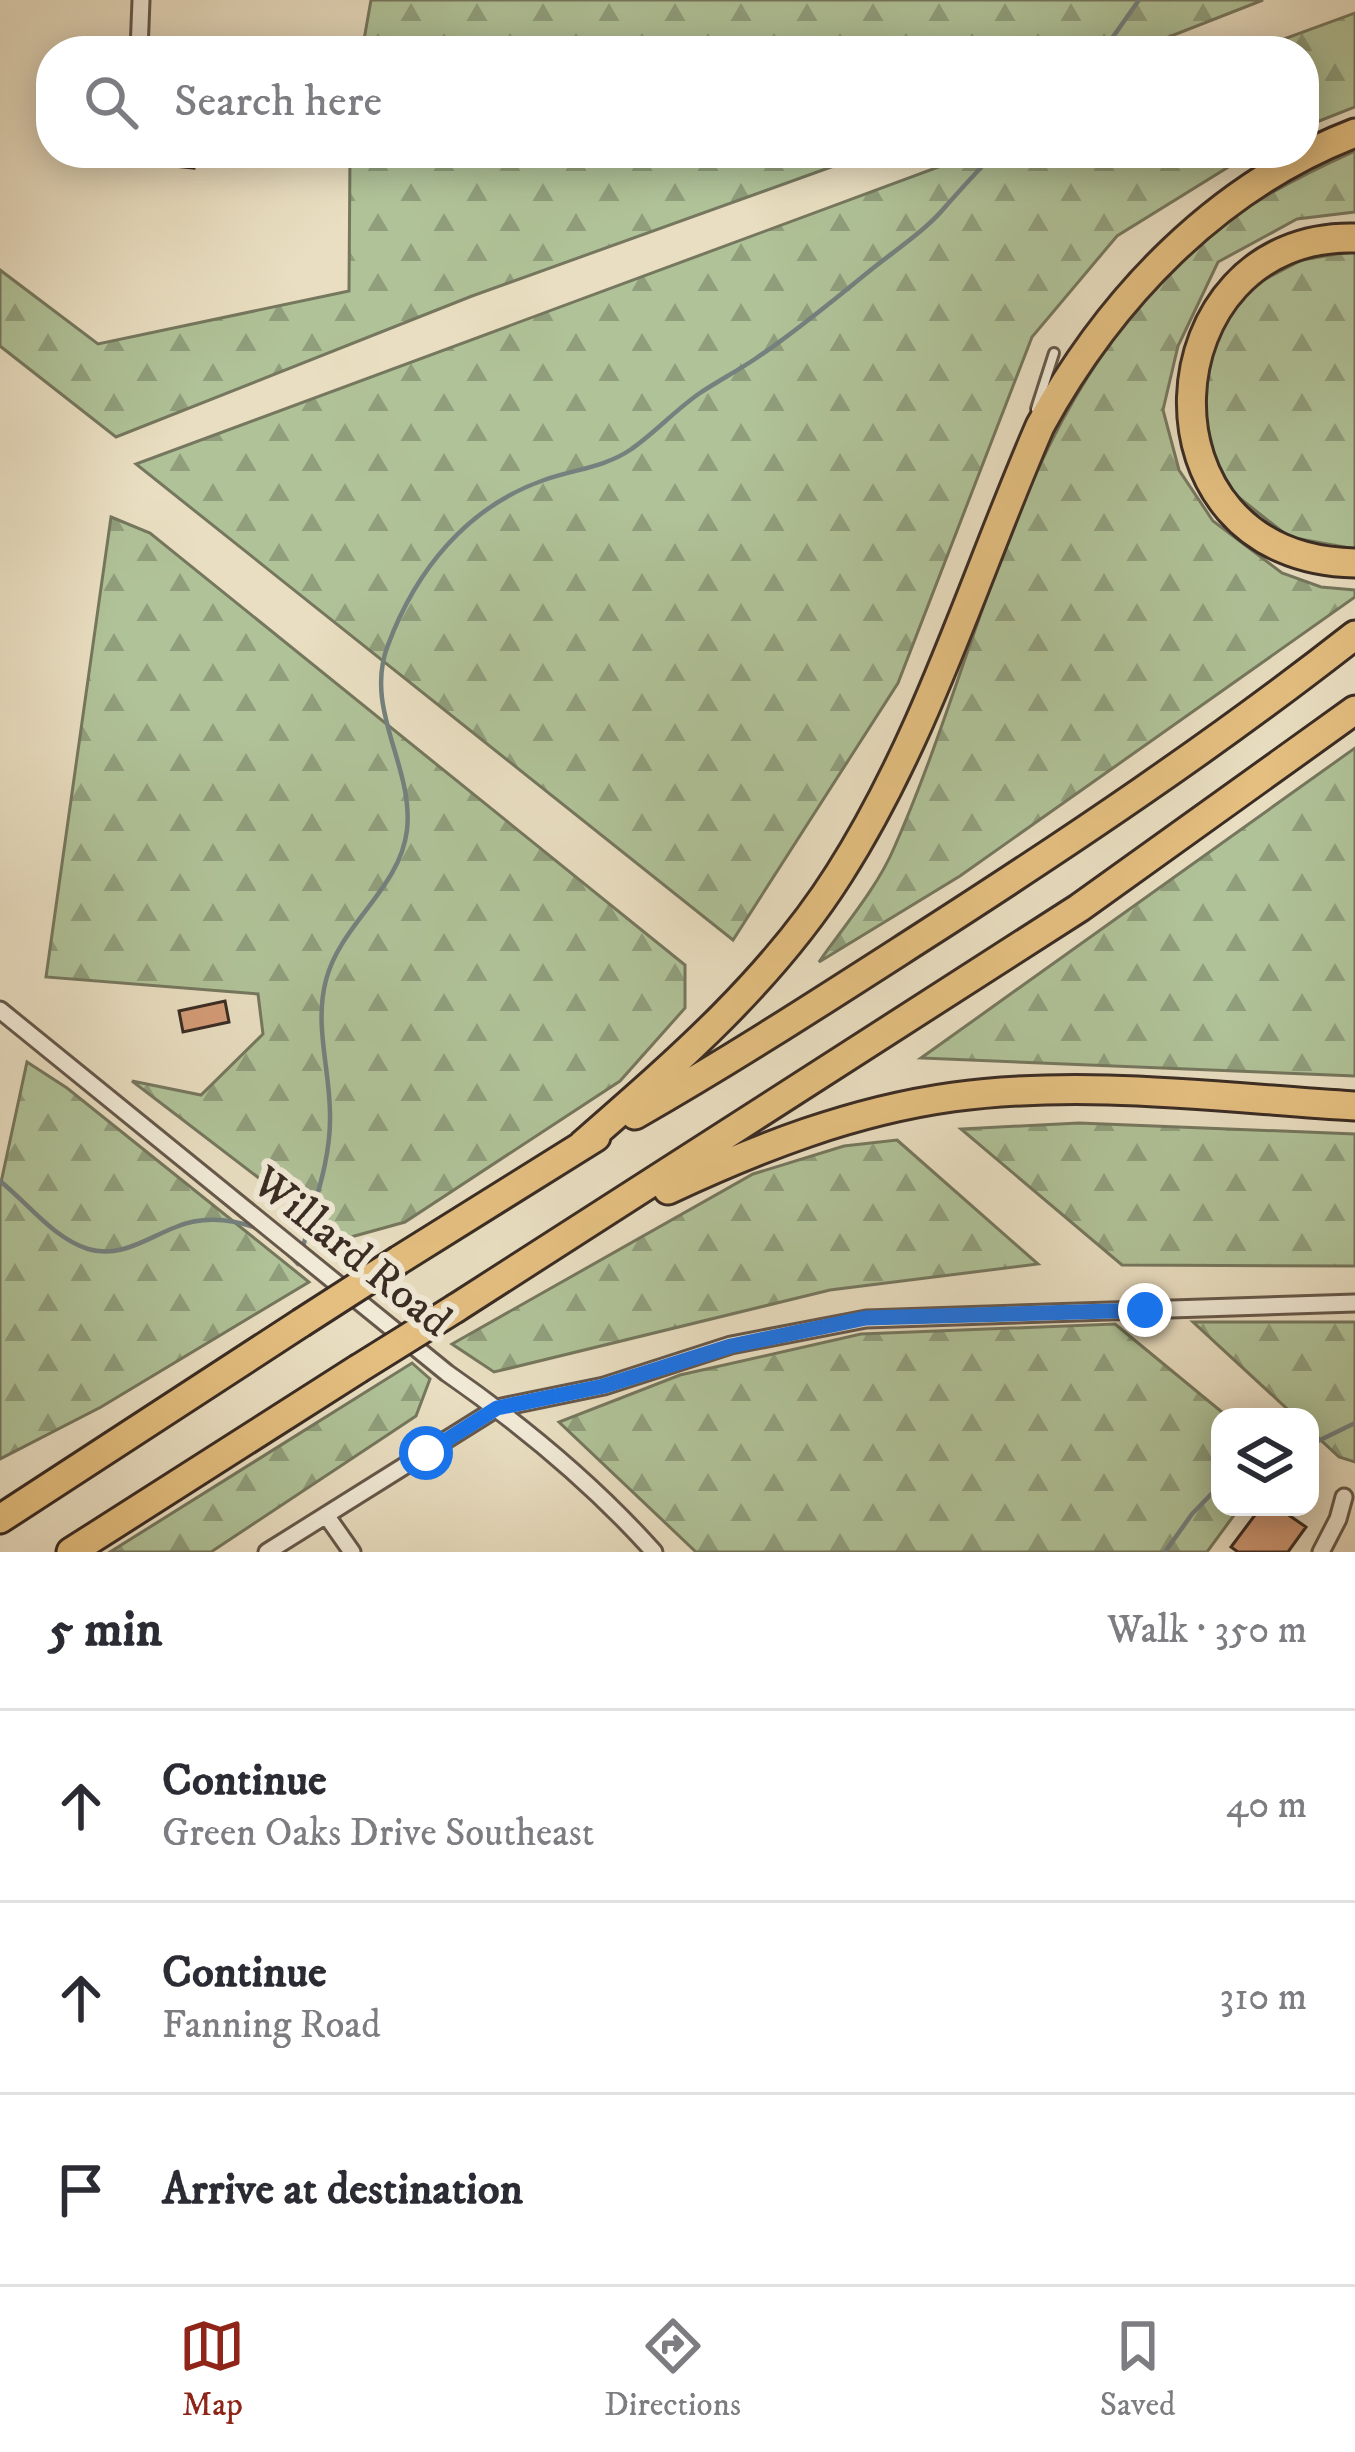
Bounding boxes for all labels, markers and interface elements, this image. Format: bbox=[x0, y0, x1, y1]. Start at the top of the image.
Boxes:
search box bbox=[36, 36, 1319, 168]
icon: search bbox=[78, 69, 144, 135]
text: Search here bbox=[174, 74, 382, 130]
street label: Willard Road bbox=[239, 1154, 463, 1350]
route end bbox=[1118, 1283, 1172, 1337]
map controls bbox=[1211, 1408, 1319, 1516]
button: layers bbox=[1211, 1408, 1319, 1516]
route start bbox=[399, 1426, 453, 1480]
text: 5 min bbox=[48, 1598, 162, 1662]
text: Walk · 350 m bbox=[1107, 1606, 1307, 1655]
text: Continue bbox=[162, 1753, 327, 1809]
icon: ahead bbox=[48, 1773, 114, 1839]
text: 40 m bbox=[1226, 1781, 1307, 1830]
text: Green Oaks Drive Southeast bbox=[162, 1809, 594, 1858]
text: Continue bbox=[162, 1945, 327, 2001]
icon: ahead bbox=[48, 1965, 114, 2031]
text: 310 m bbox=[1220, 1973, 1307, 2022]
text: Fanning Road bbox=[162, 2001, 381, 2050]
icon: arrive bbox=[48, 2157, 114, 2223]
text: Arrive at destination bbox=[162, 2162, 523, 2218]
tab: Map bbox=[179, 2313, 245, 2426]
tab: Directions bbox=[604, 2313, 741, 2426]
tab: Saved bbox=[1100, 2313, 1176, 2426]

